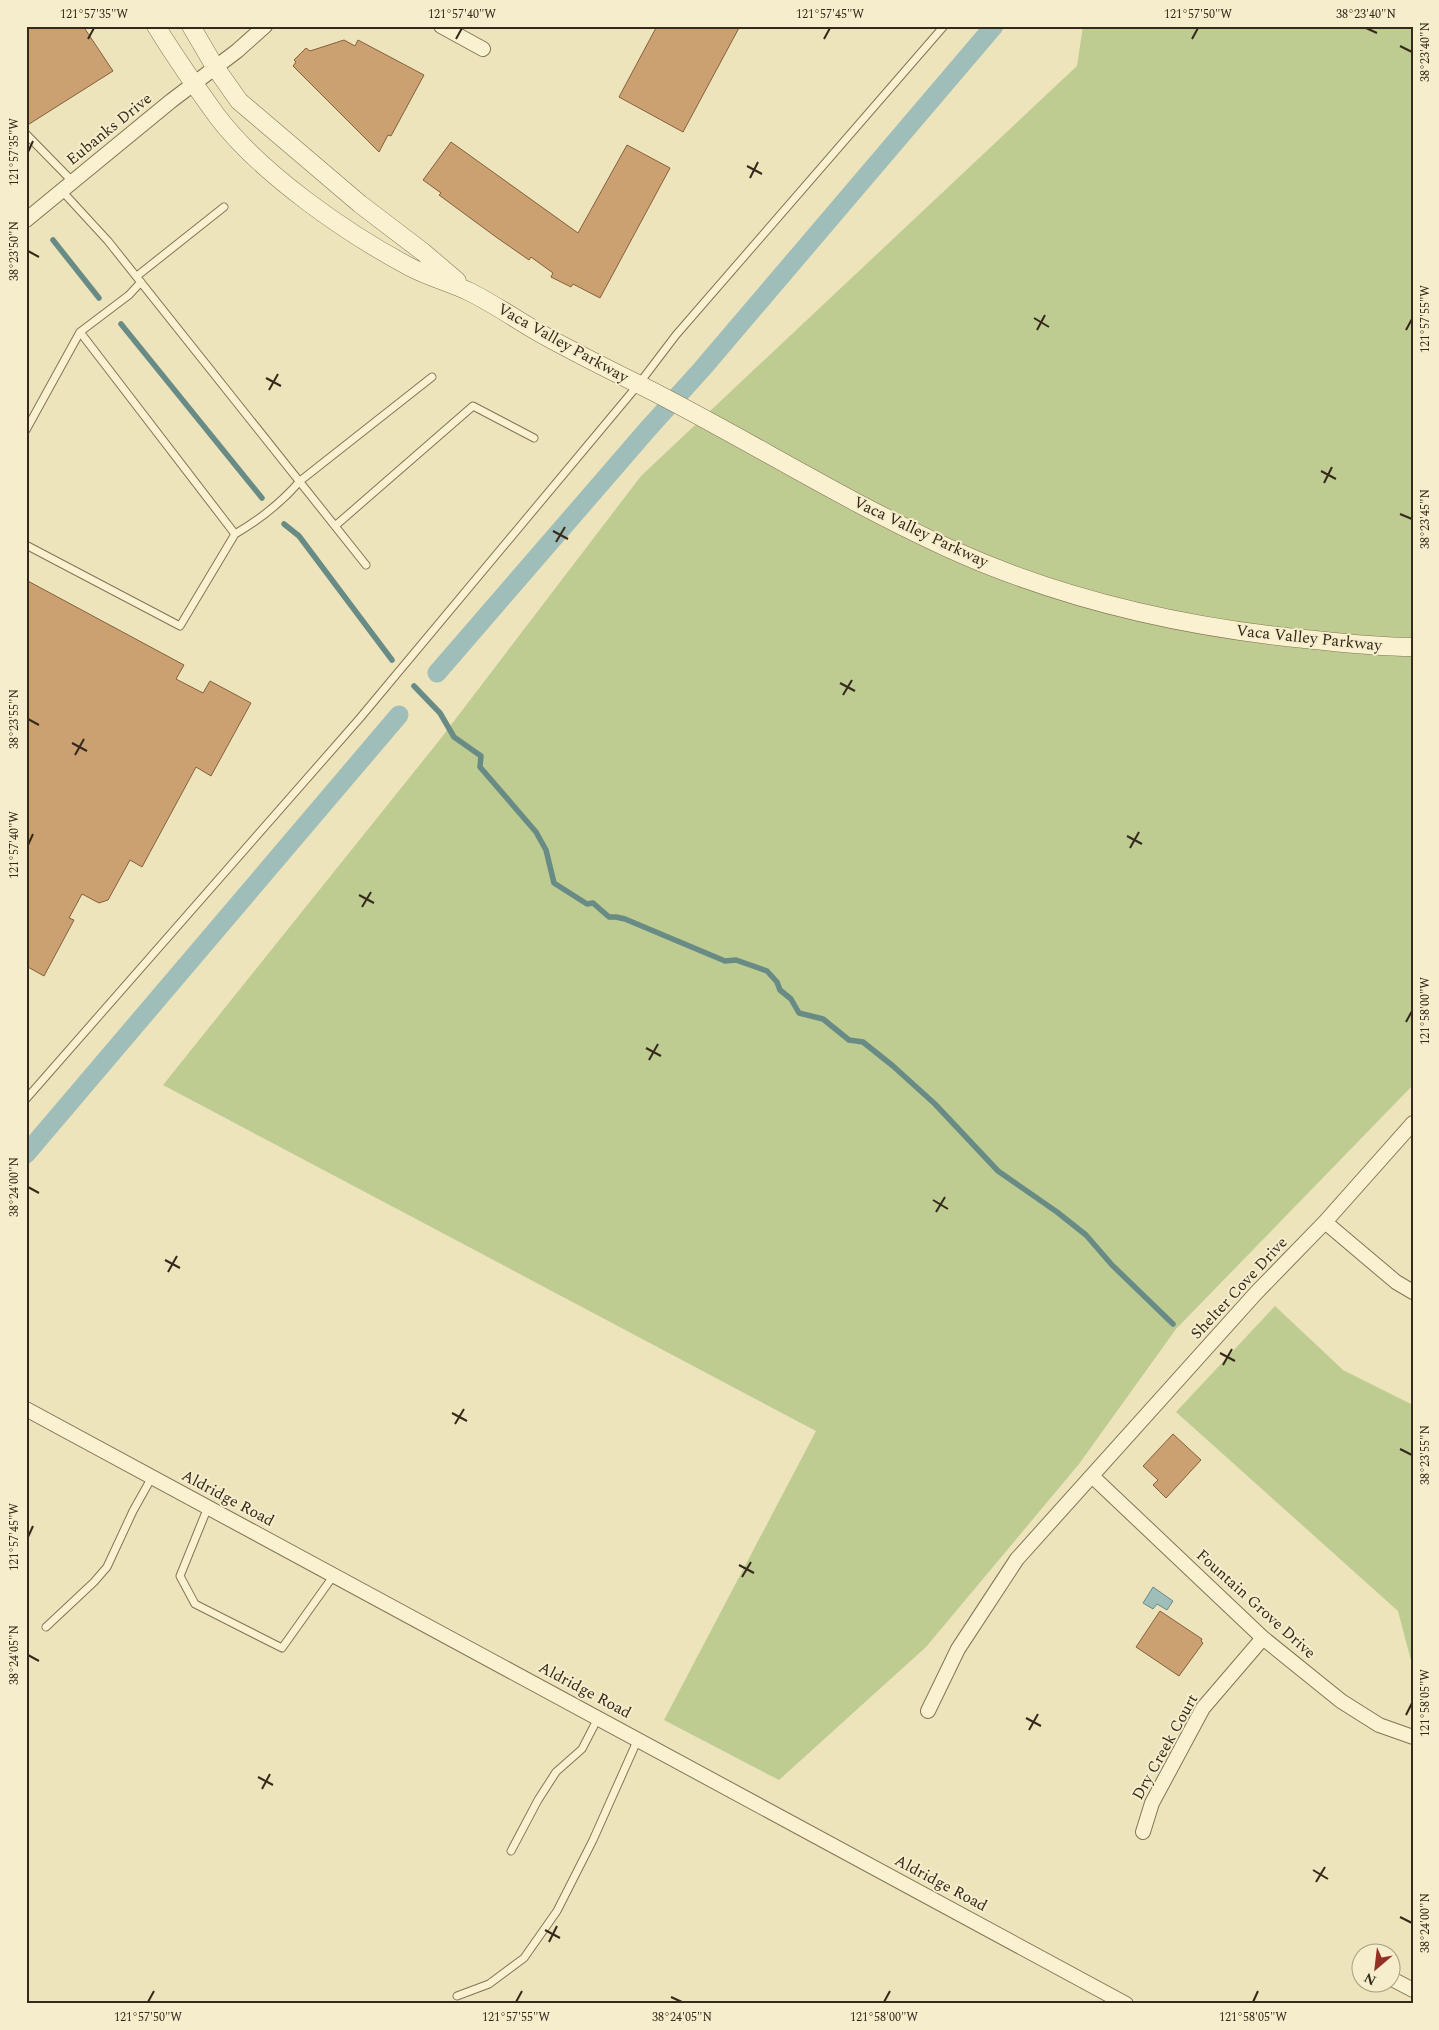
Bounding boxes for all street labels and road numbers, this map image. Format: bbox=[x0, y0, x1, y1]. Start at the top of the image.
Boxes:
street label: Eubanks Drive bbox=[61, 87, 157, 171]
street label: Vaca Valley Parkway bbox=[493, 297, 634, 390]
street label: Vaca Valley Parkway bbox=[850, 490, 994, 574]
street label: Vaca Valley Parkway bbox=[1235, 618, 1384, 658]
street label: Shelter Cove Drive bbox=[1185, 1231, 1293, 1345]
street label: Aldridge Road bbox=[177, 1463, 279, 1533]
street label: Fountain Grove Drive bbox=[1191, 1544, 1321, 1664]
street label: Aldridge Road bbox=[534, 1655, 636, 1725]
street label: Dry Creek Court bbox=[1126, 1689, 1204, 1804]
street label: Aldridge Road bbox=[890, 1848, 992, 1918]

